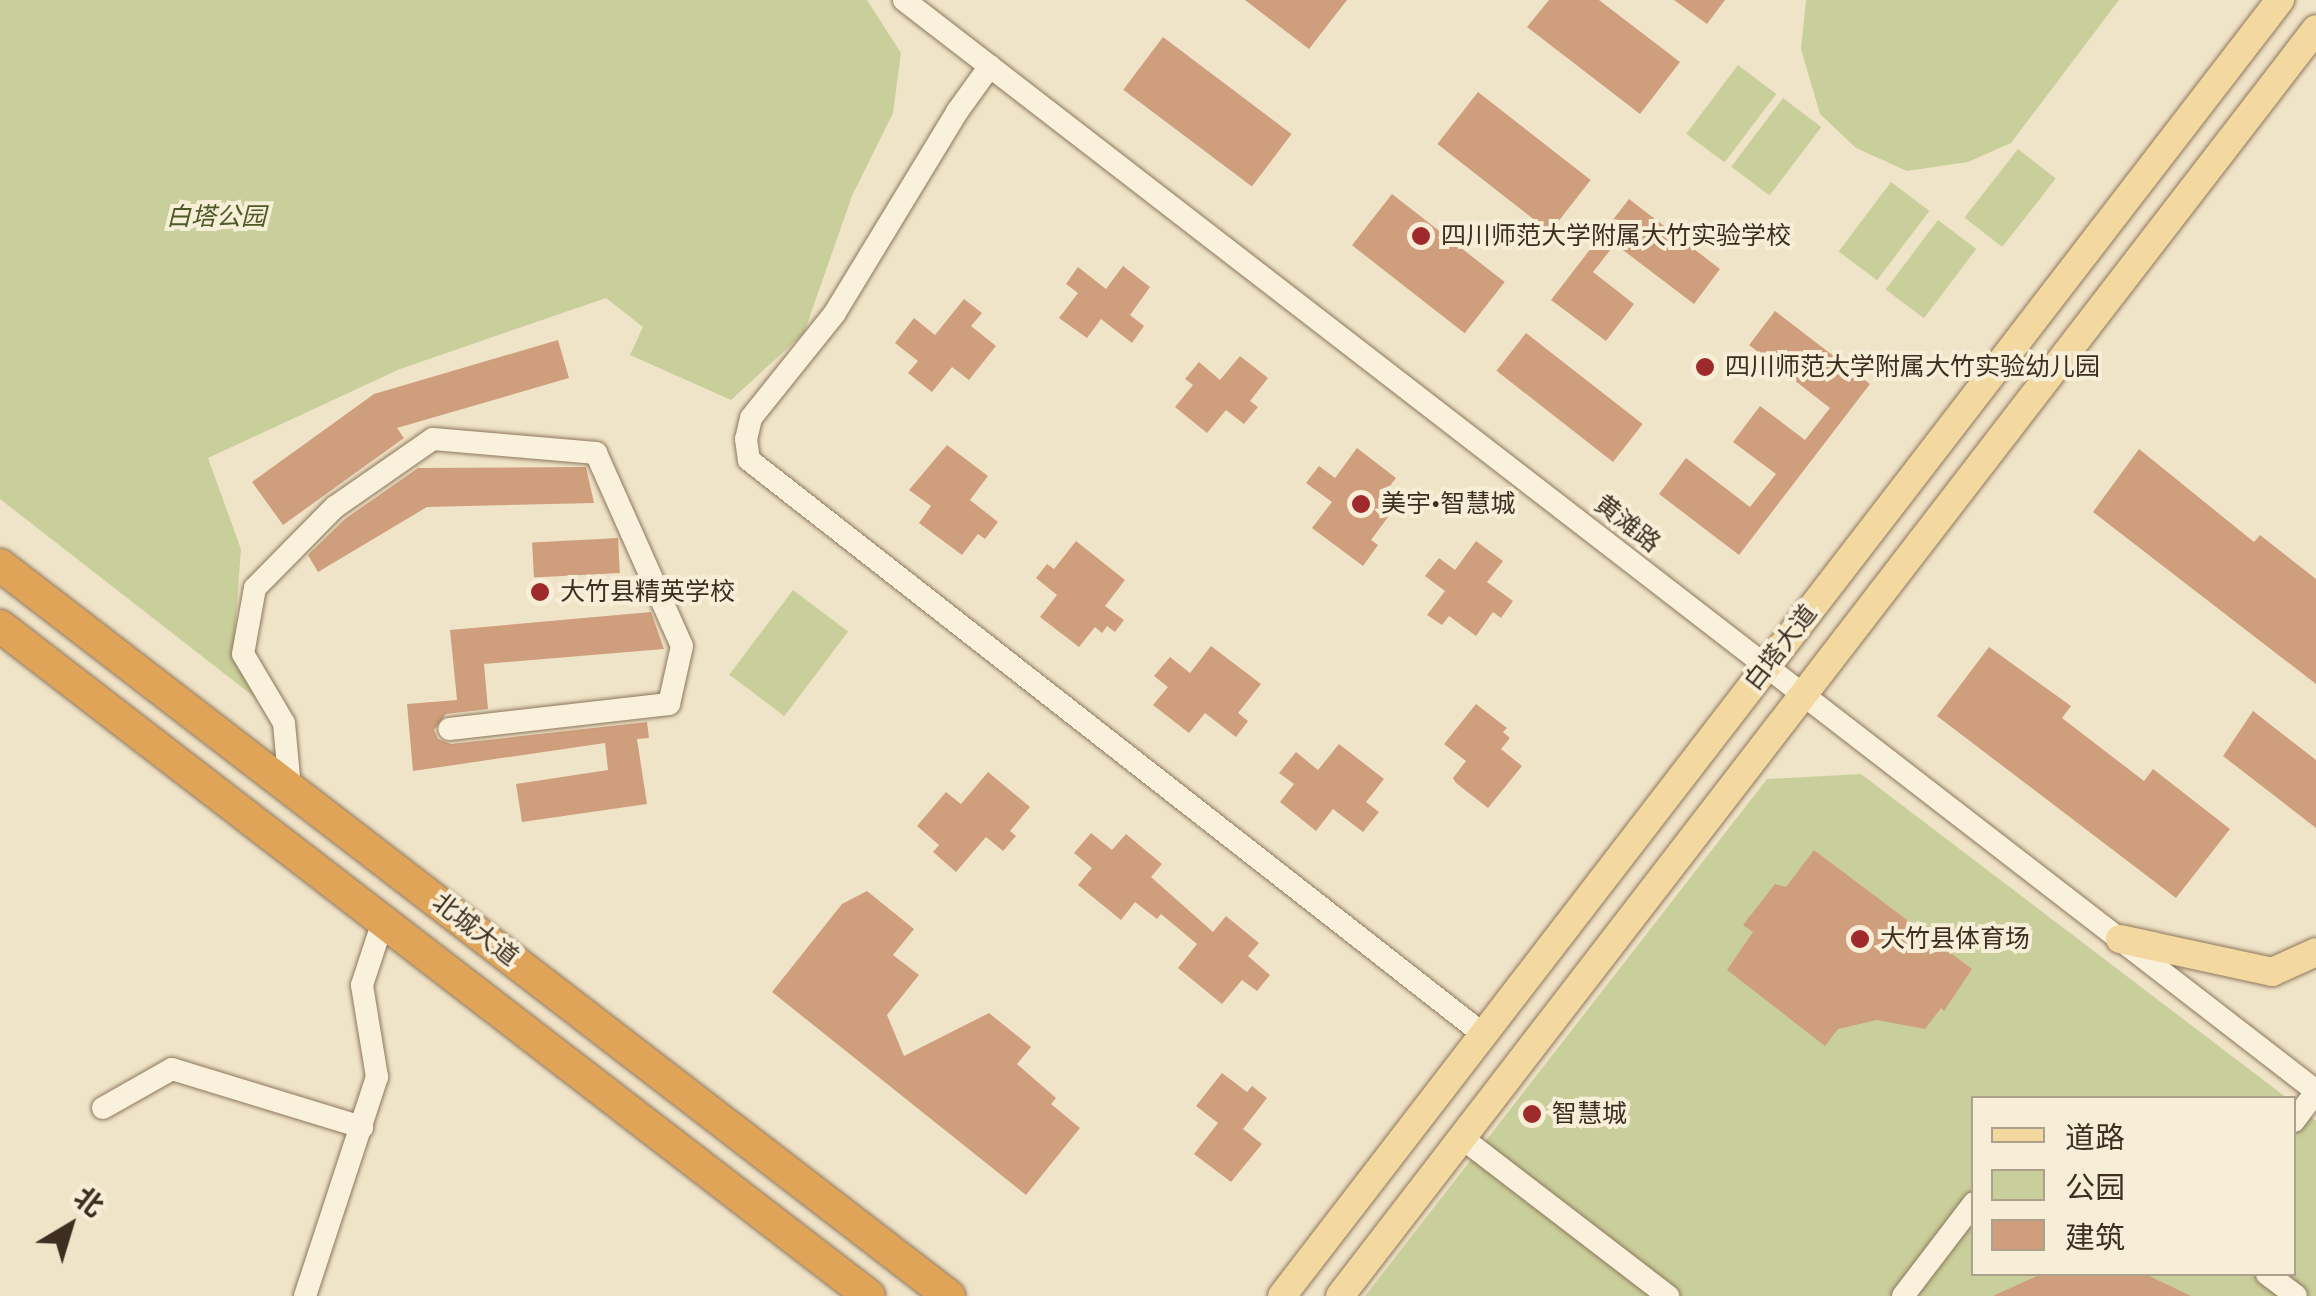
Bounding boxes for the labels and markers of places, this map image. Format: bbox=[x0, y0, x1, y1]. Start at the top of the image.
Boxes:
place label: 四川师范大学附属大竹实验学校 bbox=[1441, 221, 1791, 251]
marker: 四川师范大学附属大竹实验学校 bbox=[1410, 225, 1432, 247]
place label: 四川师范大学附属大竹实验幼儿园 bbox=[1725, 352, 2100, 382]
marker: 四川师范大学附属大竹实验幼儿园 bbox=[1694, 356, 1716, 378]
place label: 美宇•智慧城 bbox=[1381, 489, 1515, 519]
marker: 美宇•智慧城 bbox=[1350, 493, 1372, 515]
place label: 大竹县精英学校 bbox=[560, 577, 735, 607]
marker: 大竹县精英学校 bbox=[529, 581, 551, 603]
place label: 大竹县体育场 bbox=[1880, 924, 2030, 954]
marker: 大竹县体育场 bbox=[1849, 928, 1871, 950]
place label: 智慧城 bbox=[1552, 1099, 1627, 1129]
marker: 智慧城 bbox=[1521, 1103, 1543, 1125]

